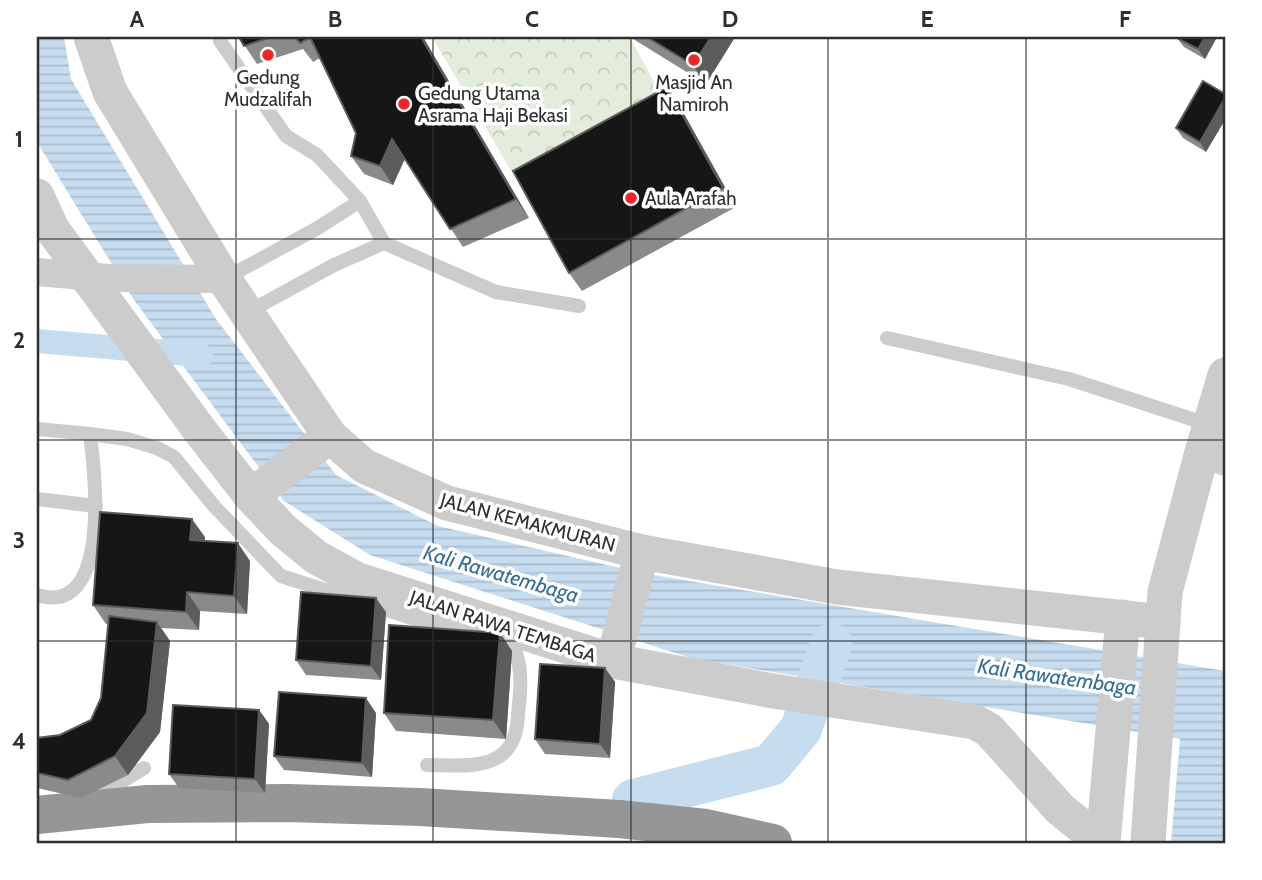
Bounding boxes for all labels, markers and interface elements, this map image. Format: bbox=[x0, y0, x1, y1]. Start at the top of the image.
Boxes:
text: A bbox=[130, 5, 145, 33]
text: B bbox=[328, 5, 342, 33]
text: C bbox=[525, 5, 539, 33]
text: D bbox=[722, 5, 738, 33]
text: E bbox=[920, 5, 934, 33]
text: F bbox=[1119, 5, 1131, 33]
marker: Gedung Mudzalifah bbox=[260, 47, 276, 63]
marker: Masjid An Namiroh bbox=[686, 52, 702, 68]
place label: Gedung Mudzalifah bbox=[224, 66, 312, 111]
place label: Masjid An Namiroh bbox=[655, 71, 733, 116]
place label: Gedung Utama Asrama Haji Bekasi bbox=[418, 82, 568, 127]
marker: Gedung Utama Asrama Haji Bekasi bbox=[396, 96, 412, 112]
text: 1 bbox=[15, 125, 23, 153]
place label: Aula Arafah bbox=[645, 187, 737, 210]
marker: Aula Arafah bbox=[623, 190, 639, 206]
text: 2 bbox=[13, 326, 25, 354]
street label: JALAN KEMAKMURAN bbox=[437, 488, 618, 557]
text: 3 bbox=[13, 526, 25, 554]
water label: Kali Rawatembaga bbox=[421, 539, 582, 608]
street label: JALAN RAWA TEMBAGA bbox=[406, 585, 599, 668]
water label: Kali Rawatembaga bbox=[976, 653, 1138, 700]
text: 4 bbox=[12, 727, 26, 755]

